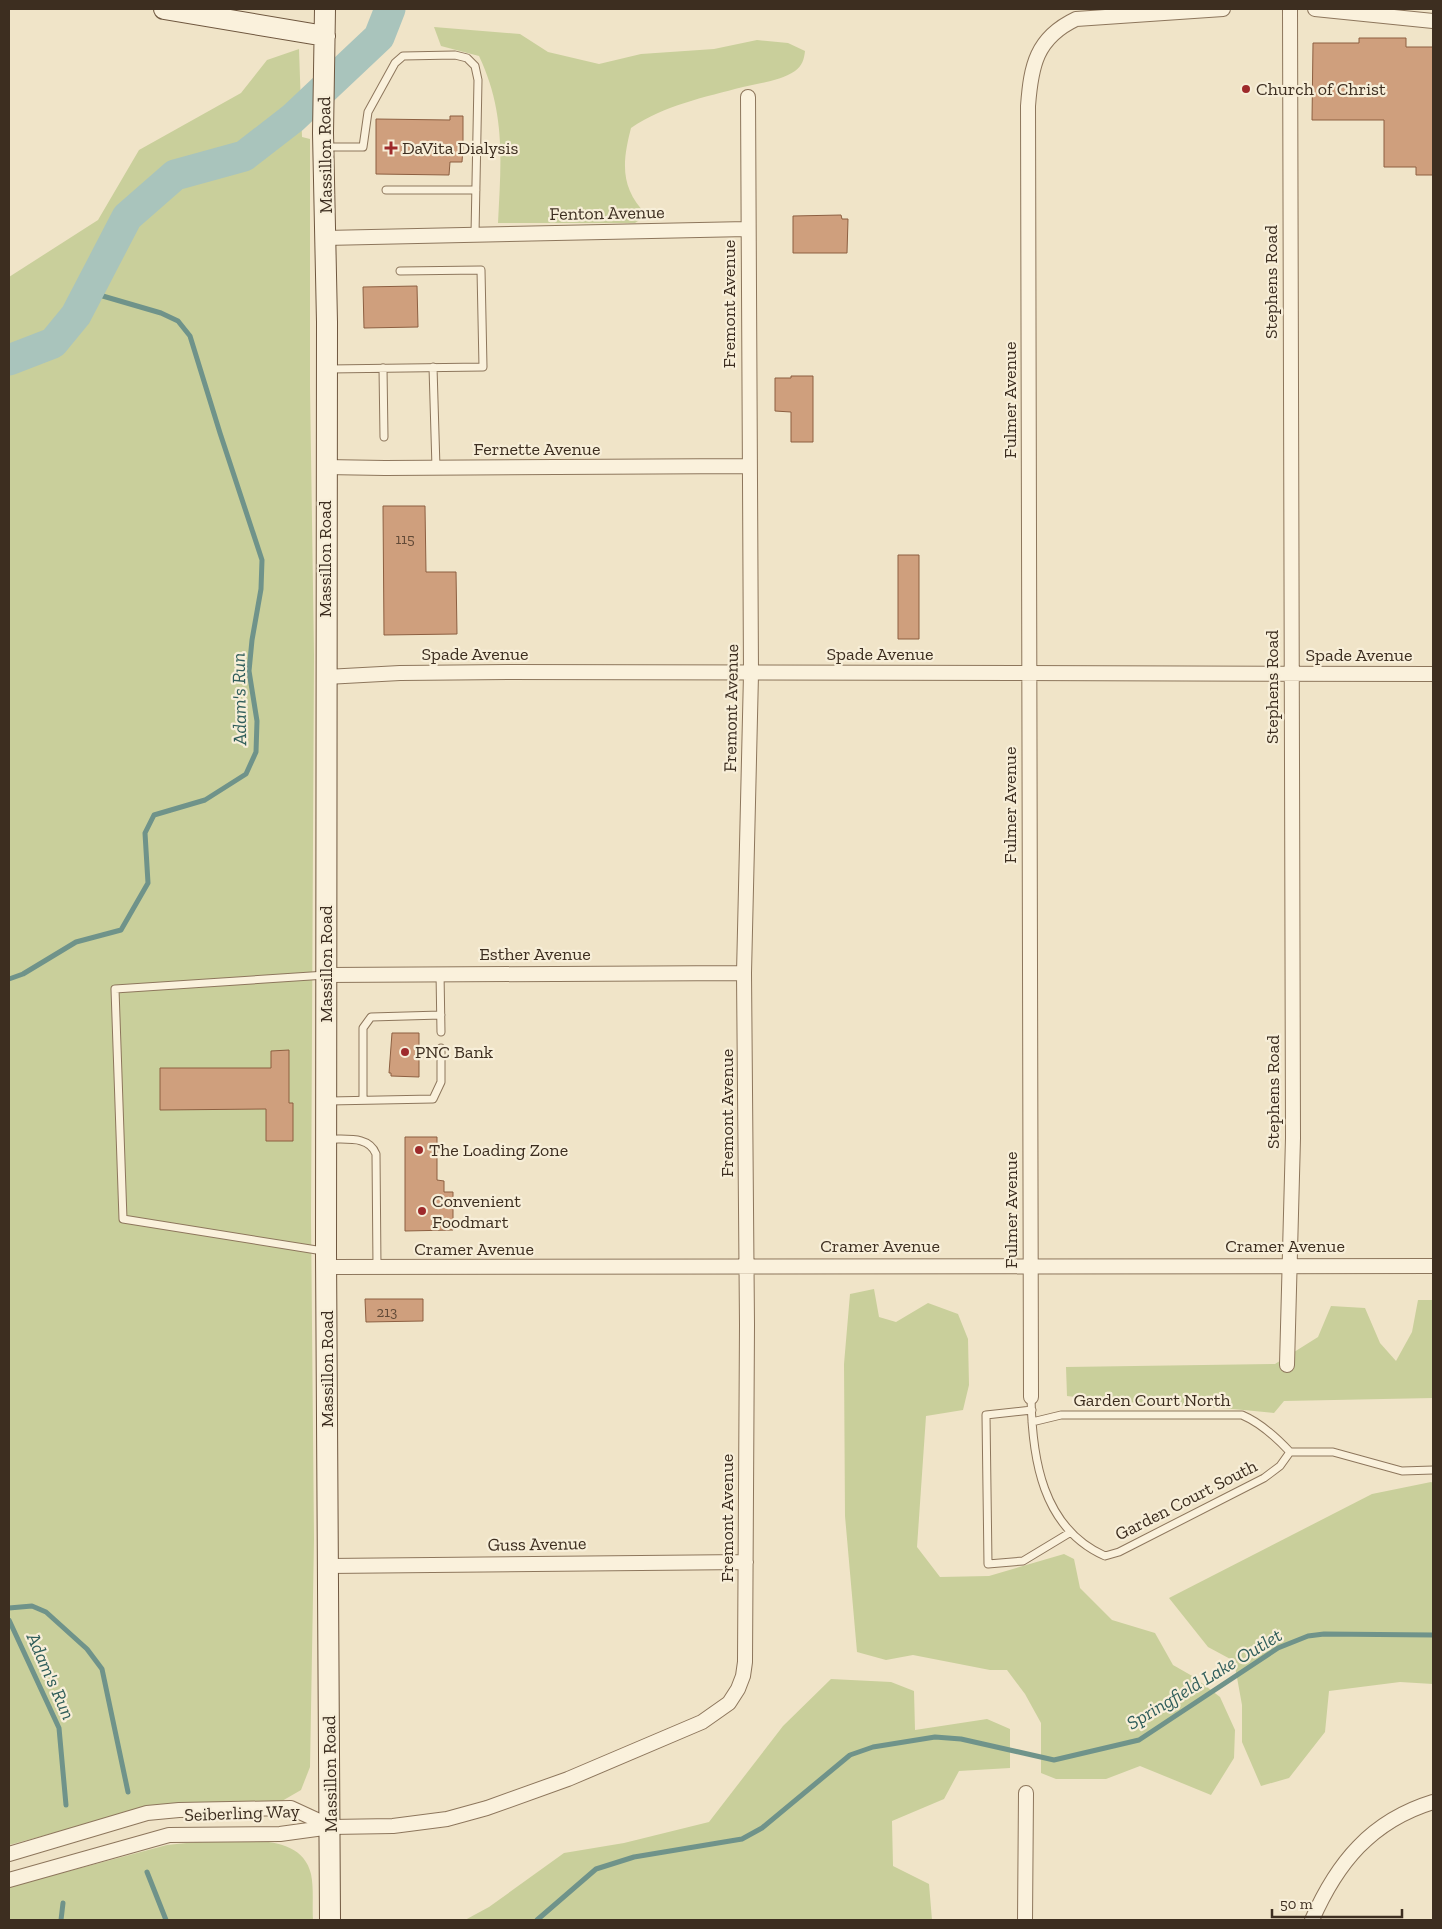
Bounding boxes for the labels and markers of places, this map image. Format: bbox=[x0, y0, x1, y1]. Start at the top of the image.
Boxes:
place label: Church of Christ bbox=[1256, 78, 1386, 100]
marker: Church of Christ bbox=[1240, 83, 1252, 95]
place label: DaVita Dialysis bbox=[402, 137, 518, 159]
marker: DaVita Dialysis bbox=[384, 141, 398, 155]
place label: PNC Bank bbox=[415, 1041, 494, 1063]
marker: PNC Bank bbox=[399, 1046, 411, 1058]
place label: The Loading Zone bbox=[429, 1139, 568, 1161]
marker: The Loading Zone bbox=[413, 1144, 425, 1156]
place label: Convenient Foodmart bbox=[432, 1190, 521, 1233]
marker: Convenient Foodmart bbox=[416, 1205, 428, 1217]

